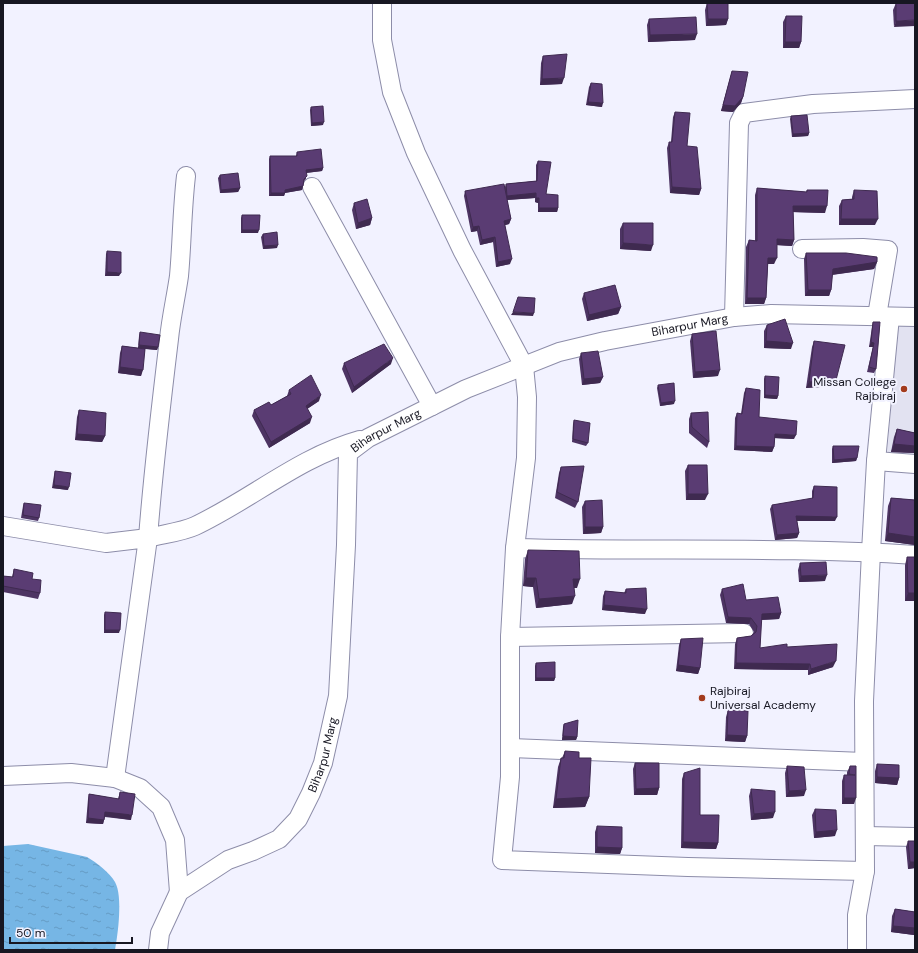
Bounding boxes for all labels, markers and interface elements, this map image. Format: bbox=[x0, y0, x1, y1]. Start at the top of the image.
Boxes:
street label: Biharpur Marg bbox=[650, 310, 730, 340]
place label: Missan College Rajbiraj bbox=[813, 374, 896, 404]
marker: Missan College Rajbiraj bbox=[899, 384, 909, 394]
street label: Biharpur Marg bbox=[347, 405, 424, 456]
place label: Rajbiraj Universal Academy bbox=[710, 683, 816, 713]
marker: Rajbiraj Universal Academy bbox=[697, 693, 707, 703]
street label: Biharpur Marg bbox=[304, 715, 341, 795]
scale bar bbox=[10, 919, 132, 945]
text: 50 m bbox=[16, 925, 45, 941]

